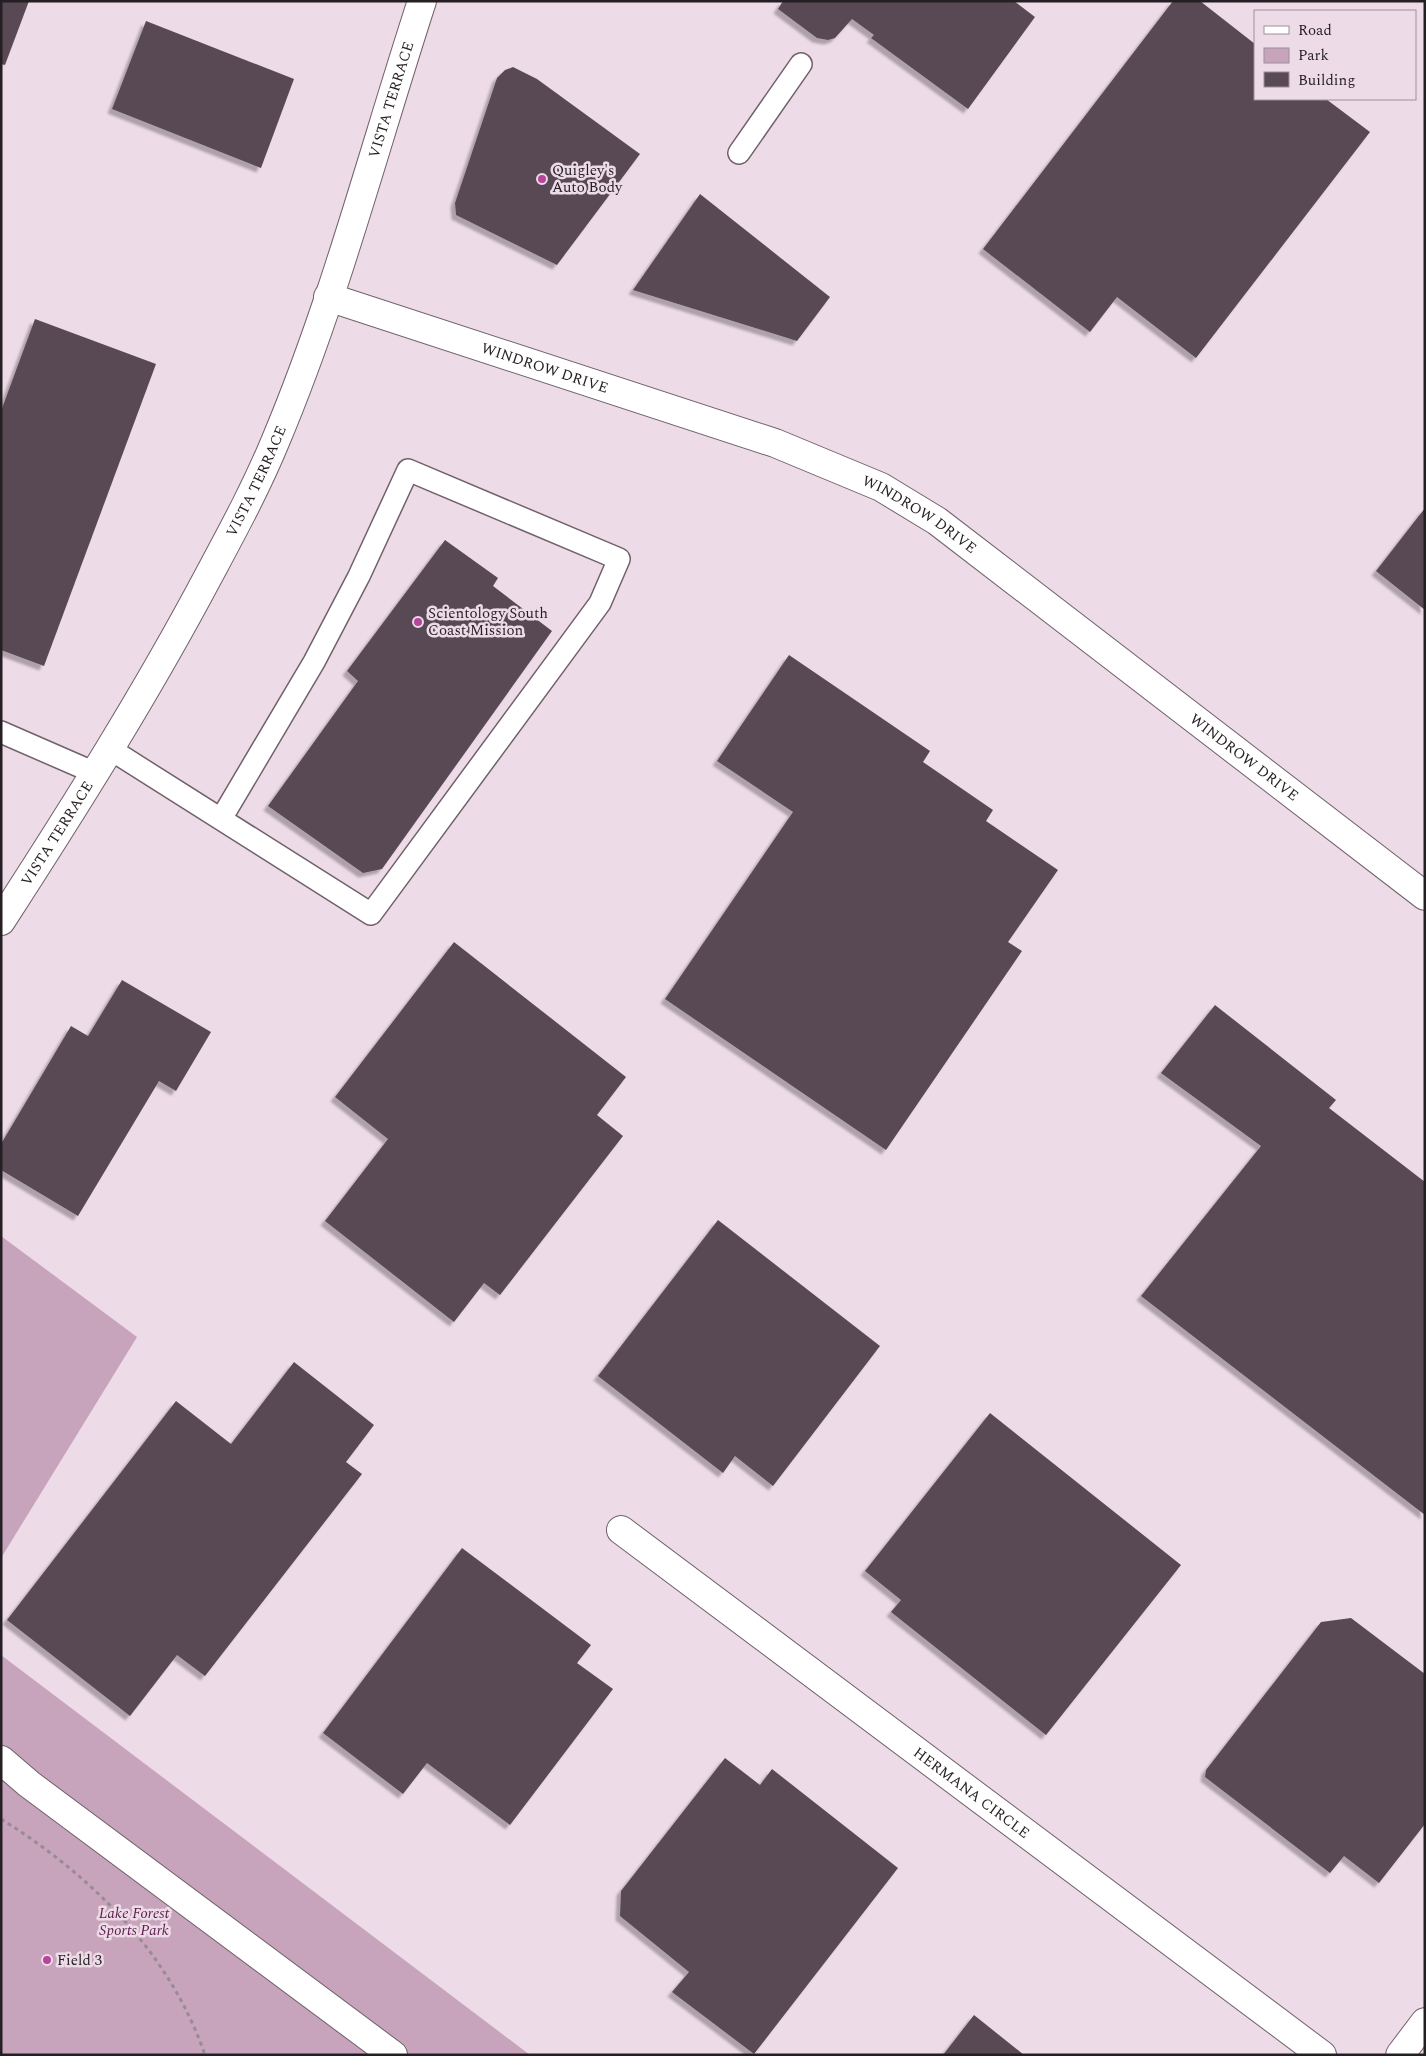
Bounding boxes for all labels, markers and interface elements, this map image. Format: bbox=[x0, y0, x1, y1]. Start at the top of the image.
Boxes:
legend bbox=[1254, 10, 1416, 100]
text: Road bbox=[1298, 19, 1332, 42]
street label: VISTA TERRACE bbox=[363, 39, 420, 161]
text: Park bbox=[1298, 44, 1329, 67]
text: Building bbox=[1298, 69, 1355, 92]
place label: Quigley's Auto Body bbox=[552, 159, 623, 199]
marker: Quigley's Auto Body bbox=[536, 173, 548, 185]
street label: WINDROW DRIVE bbox=[478, 337, 611, 400]
street label: VISTA TERRACE bbox=[220, 422, 293, 541]
street label: WINDROW DRIVE bbox=[859, 469, 982, 560]
place label: Scientology South Coast Mission bbox=[428, 602, 548, 642]
marker: Scientology South Coast Mission bbox=[412, 616, 424, 628]
street label: WINDROW DRIVE bbox=[1184, 708, 1304, 807]
street label: VISTA TERRACE bbox=[15, 776, 99, 891]
street label: HERMANA CIRCLE bbox=[908, 1742, 1035, 1844]
park label: Lake Forest Sports Park bbox=[99, 1902, 170, 1942]
place label: Field 3 bbox=[57, 1949, 103, 1972]
marker: Field 3 bbox=[41, 1954, 53, 1966]

